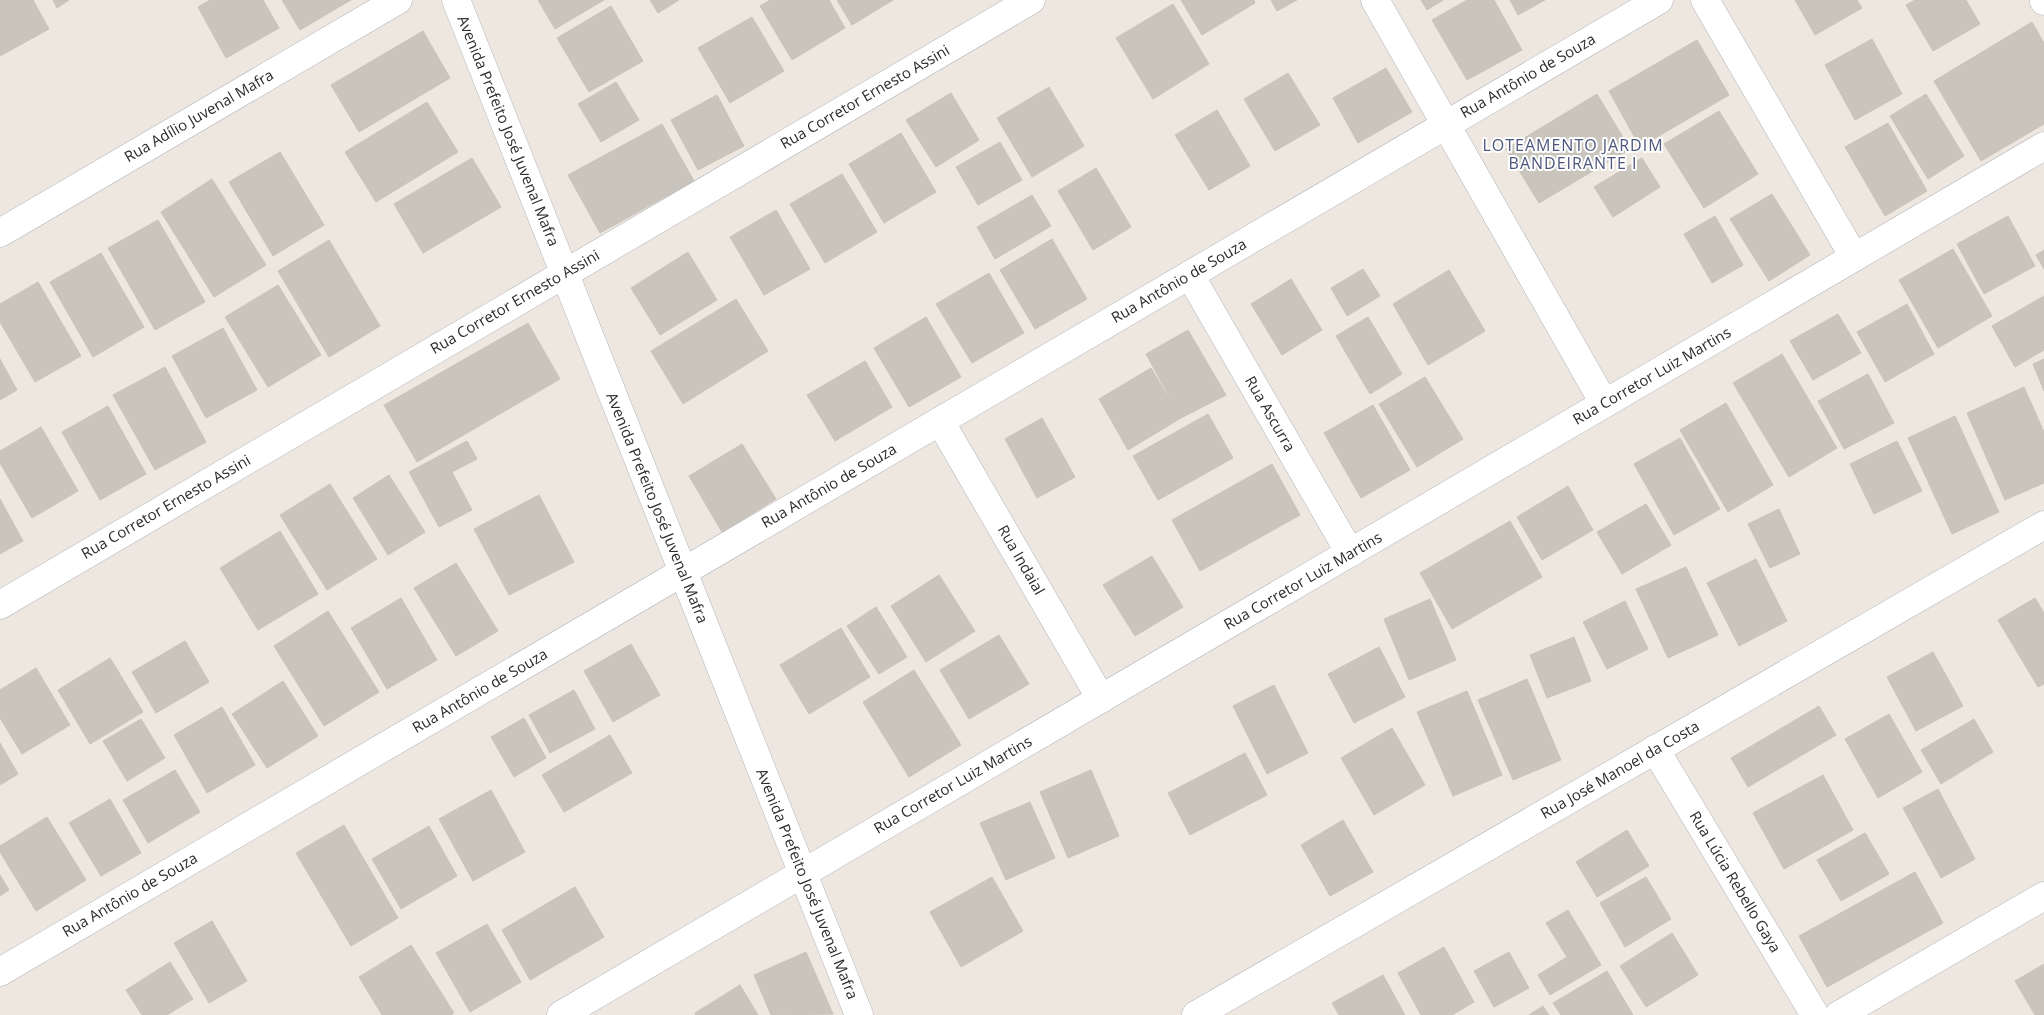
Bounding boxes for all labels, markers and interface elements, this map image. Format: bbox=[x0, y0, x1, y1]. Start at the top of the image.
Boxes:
street label: Avenida Prefeito José Juvenal Mafra bbox=[453, 12, 564, 249]
street label: Rua Antônio de Souza bbox=[1456, 28, 1599, 122]
street label: Rua Corretor Ernesto Assini bbox=[776, 39, 953, 153]
street label: Rua Adílio Juvenal Mafra bbox=[120, 64, 277, 166]
district label: LOTEAMENTO JARDIM BANDEIRANTE I bbox=[1482, 134, 1664, 174]
street label: Rua Antônio de Souza bbox=[1107, 233, 1250, 327]
street label: Rua Corretor Ernesto Assini bbox=[426, 244, 603, 358]
street label: Rua Corretor Luiz Martins bbox=[1569, 322, 1734, 429]
street label: Rua Ascurra bbox=[1241, 372, 1301, 455]
street label: Avenida Prefeito José Juvenal Mafra bbox=[602, 389, 713, 626]
street label: Rua Antônio de Souza bbox=[757, 438, 900, 532]
street label: Rua Corretor Ernesto Assini bbox=[77, 449, 254, 563]
street label: Rua Indaial bbox=[994, 521, 1050, 598]
street label: Rua Corretor Luiz Martins bbox=[1220, 527, 1385, 634]
street label: Rua Antônio de Souza bbox=[408, 643, 551, 737]
street label: Rua José Manoel da Costa bbox=[1537, 715, 1702, 823]
street label: Rua Corretor Luiz Martins bbox=[870, 731, 1035, 838]
street label: Avenida Prefeito José Juvenal Mafra bbox=[752, 765, 863, 1002]
street label: Rua Lúcia Rebello Gaya bbox=[1686, 807, 1786, 956]
street label: Rua Antônio de Souza bbox=[58, 847, 201, 941]

